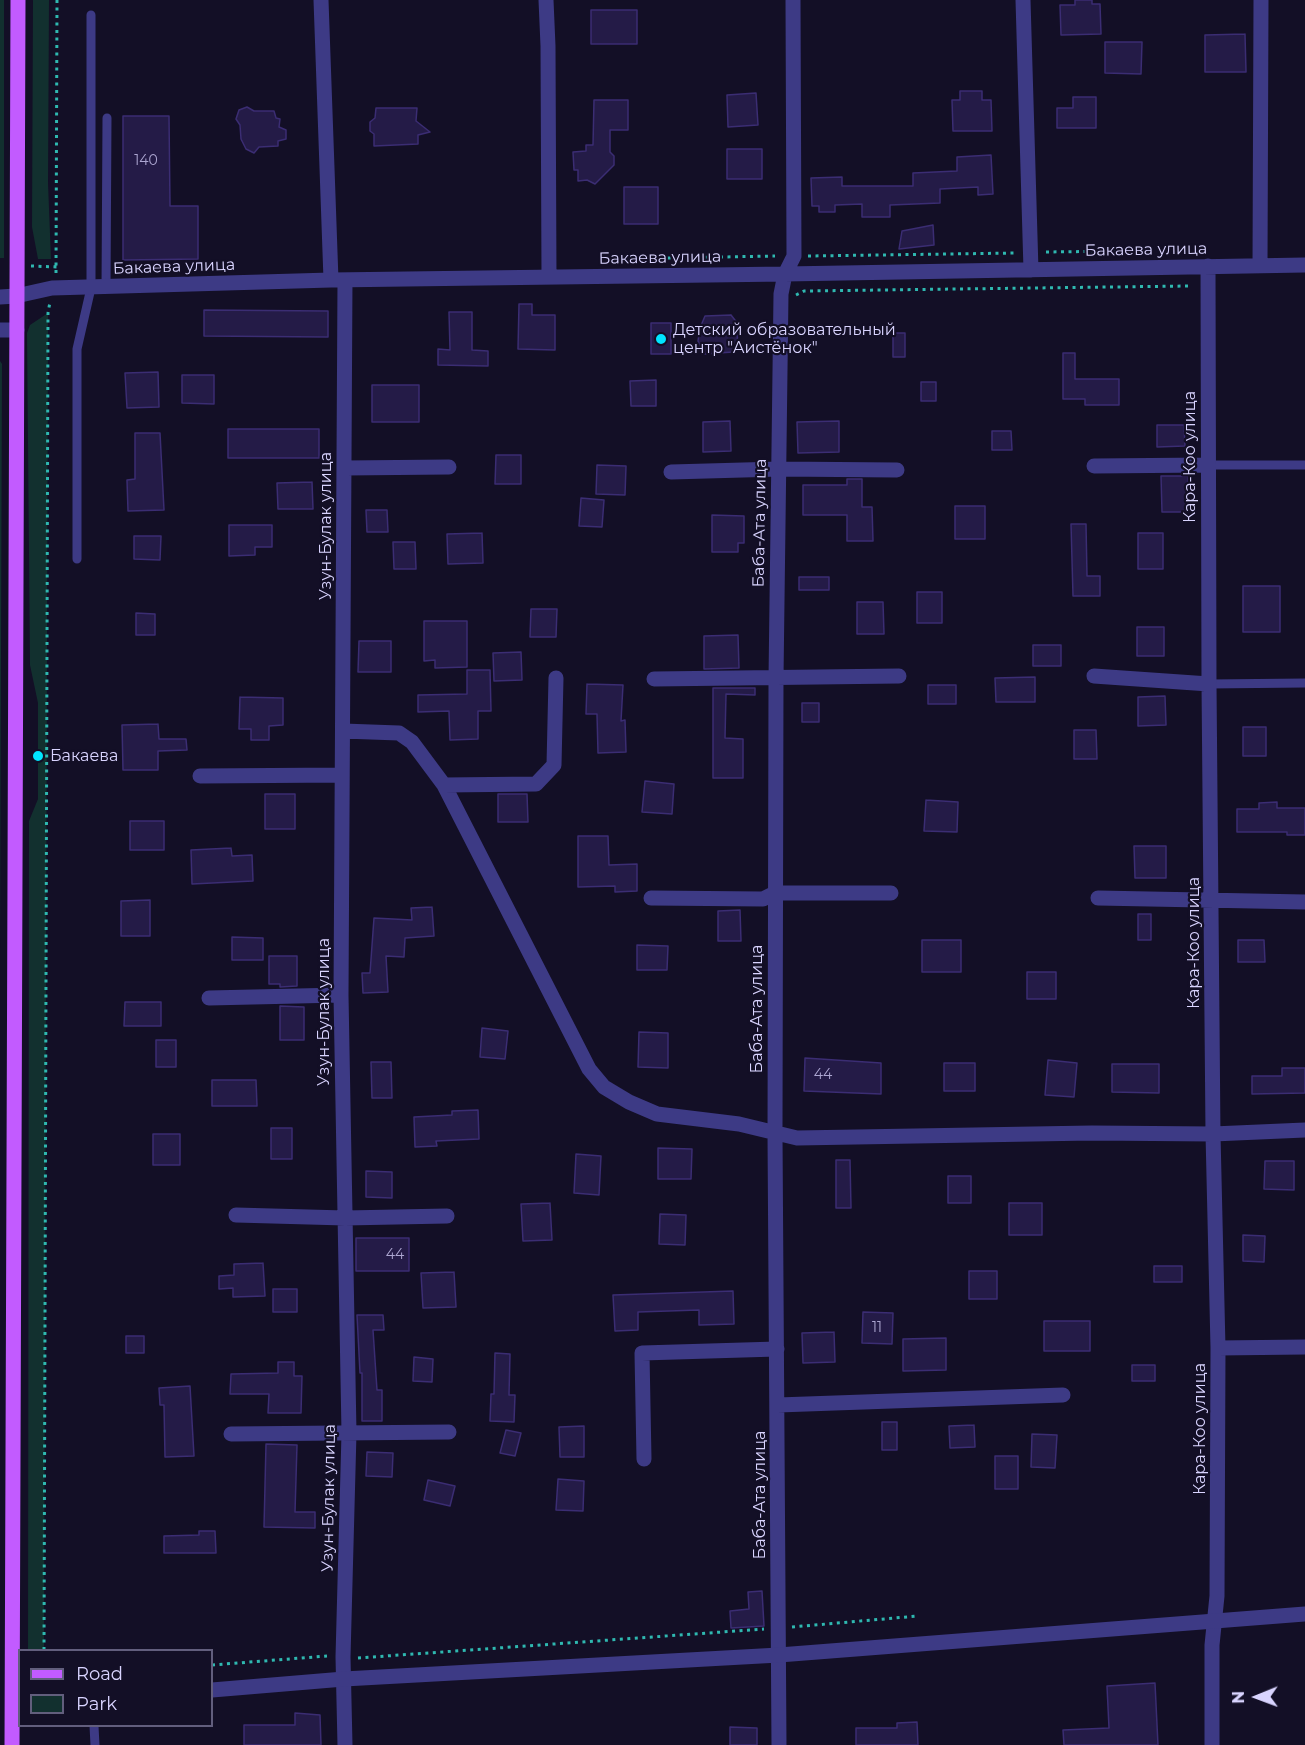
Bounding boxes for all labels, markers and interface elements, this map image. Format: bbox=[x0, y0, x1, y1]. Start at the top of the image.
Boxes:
house number: 140 bbox=[134, 153, 158, 169]
street label: Бакаева улица bbox=[1085, 239, 1207, 261]
street label: Бакаева улица bbox=[599, 247, 721, 269]
street label: Бакаева улица bbox=[112, 255, 236, 279]
place label: Детский образовательный центр "Аистёнок" bbox=[673, 320, 896, 358]
marker: Детский образовательный центр "Аистёнок" bbox=[654, 332, 668, 346]
street label: Кара-Коо улица bbox=[1180, 391, 1200, 523]
street label: Узун-Булак улица bbox=[316, 452, 336, 600]
street label: Баба-Ата улица bbox=[749, 458, 771, 588]
place label: Бакаева bbox=[50, 746, 118, 766]
marker: Бакаева bbox=[31, 749, 45, 763]
street label: Кара-Коо улица bbox=[1184, 877, 1204, 1009]
street label: Узун-Булак улица bbox=[314, 938, 334, 1086]
street label: Баба-Ата улица bbox=[747, 945, 767, 1073]
house number: 44 bbox=[814, 1067, 832, 1083]
house number: 44 bbox=[386, 1247, 404, 1263]
house number: 11 bbox=[872, 1320, 882, 1336]
street label: Кара-Коо улица bbox=[1190, 1363, 1210, 1495]
street label: Узун-Булак улица bbox=[318, 1424, 340, 1572]
street label: Баба-Ата улица bbox=[750, 1431, 770, 1559]
legend bbox=[18, 1649, 213, 1727]
text: Road bbox=[76, 1663, 123, 1685]
north arrow bbox=[1227, 1667, 1287, 1727]
text: N bbox=[1229, 1691, 1248, 1704]
text: Park bbox=[76, 1693, 117, 1715]

